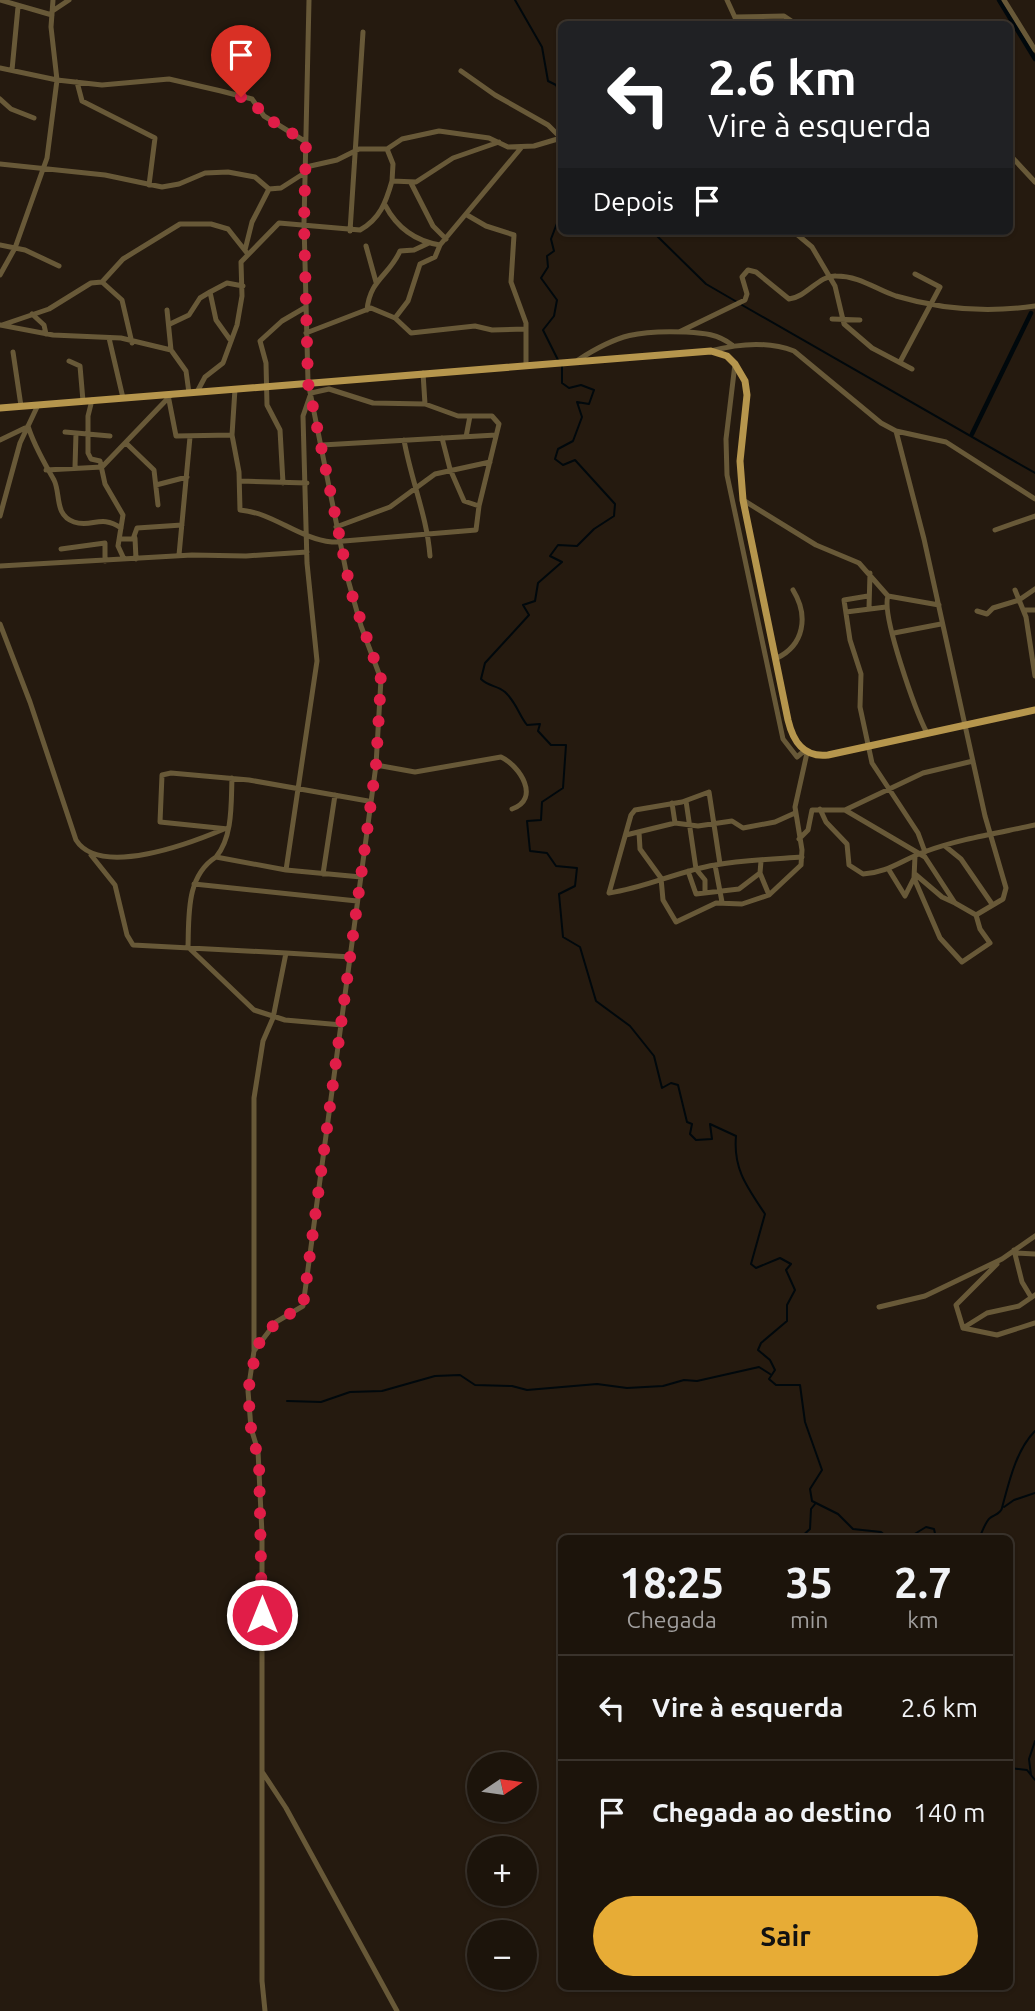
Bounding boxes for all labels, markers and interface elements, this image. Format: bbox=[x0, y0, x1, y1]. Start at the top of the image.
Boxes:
pin bbox=[211, 25, 271, 97]
icon: arrive bbox=[222, 36, 260, 74]
icon: left bbox=[593, 49, 684, 140]
text: 2.6 km bbox=[708, 49, 857, 104]
text: Vire à esquerda bbox=[708, 107, 931, 143]
icon: arrive bbox=[688, 182, 726, 220]
text: Depois bbox=[593, 187, 674, 216]
text: 18:25 bbox=[619, 1559, 724, 1606]
text: 35 bbox=[785, 1559, 833, 1606]
text: 2.7 bbox=[894, 1559, 952, 1606]
position arrow bbox=[225, 1578, 299, 1652]
text: Chegada bbox=[627, 1607, 717, 1632]
text: min bbox=[790, 1607, 828, 1632]
text: km bbox=[907, 1607, 939, 1632]
icon: left bbox=[593, 1689, 631, 1727]
text: Vire à esquerda bbox=[652, 1693, 843, 1722]
text: 2.6 km bbox=[901, 1693, 978, 1722]
north arrow bbox=[467, 1752, 537, 1822]
map controls bbox=[467, 1752, 537, 1990]
icon: arrive bbox=[593, 1794, 631, 1832]
text: Chegada ao destino bbox=[652, 1798, 892, 1827]
text: 140 m bbox=[913, 1798, 986, 1827]
button: + bbox=[467, 1836, 537, 1906]
button: Sair bbox=[593, 1896, 978, 1976]
button: − bbox=[467, 1920, 537, 1990]

